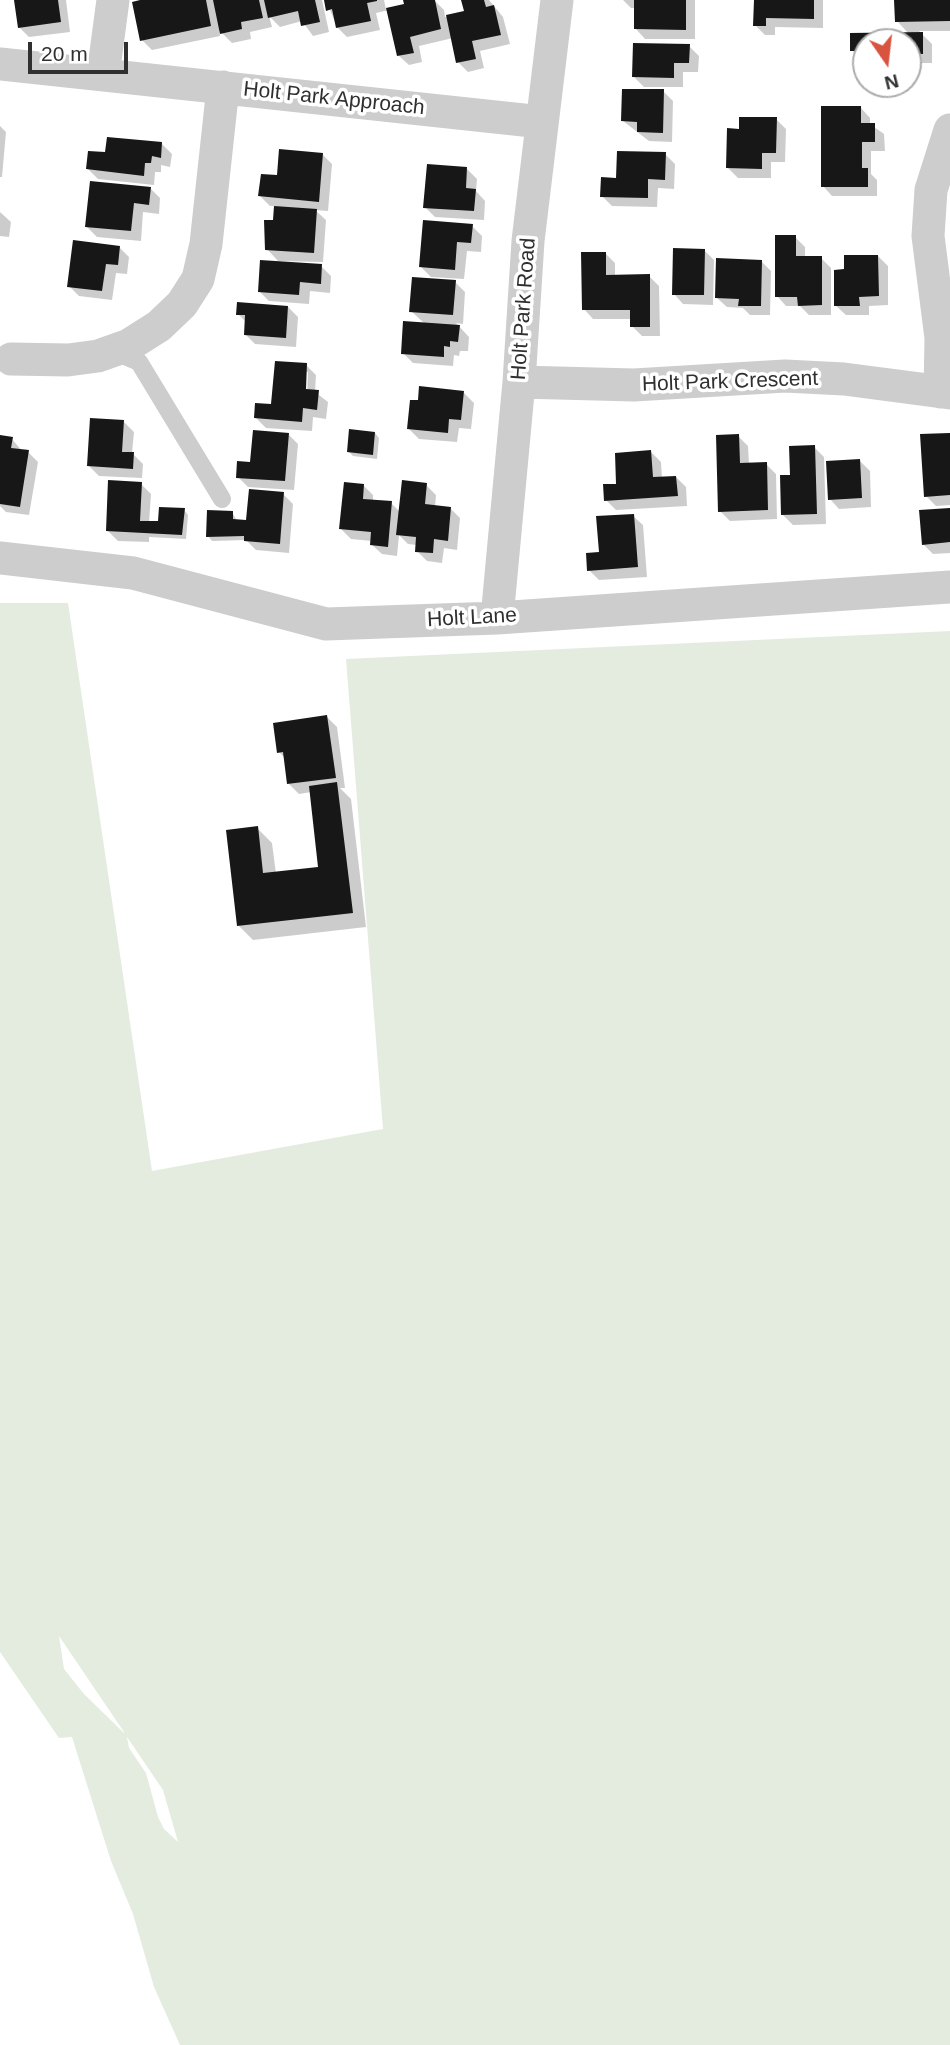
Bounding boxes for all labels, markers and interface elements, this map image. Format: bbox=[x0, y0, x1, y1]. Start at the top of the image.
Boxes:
scale bar bbox=[32, 28, 131, 72]
north arrow bbox=[852, 28, 922, 98]
text: 20 m bbox=[41, 42, 88, 65]
text: N bbox=[883, 70, 901, 94]
street label: Holt Park Approach bbox=[242, 77, 426, 121]
street label: Holt Park Road bbox=[506, 237, 542, 381]
street label: Holt Park Crescent bbox=[642, 366, 818, 398]
street label: Holt Lane bbox=[426, 603, 518, 633]

